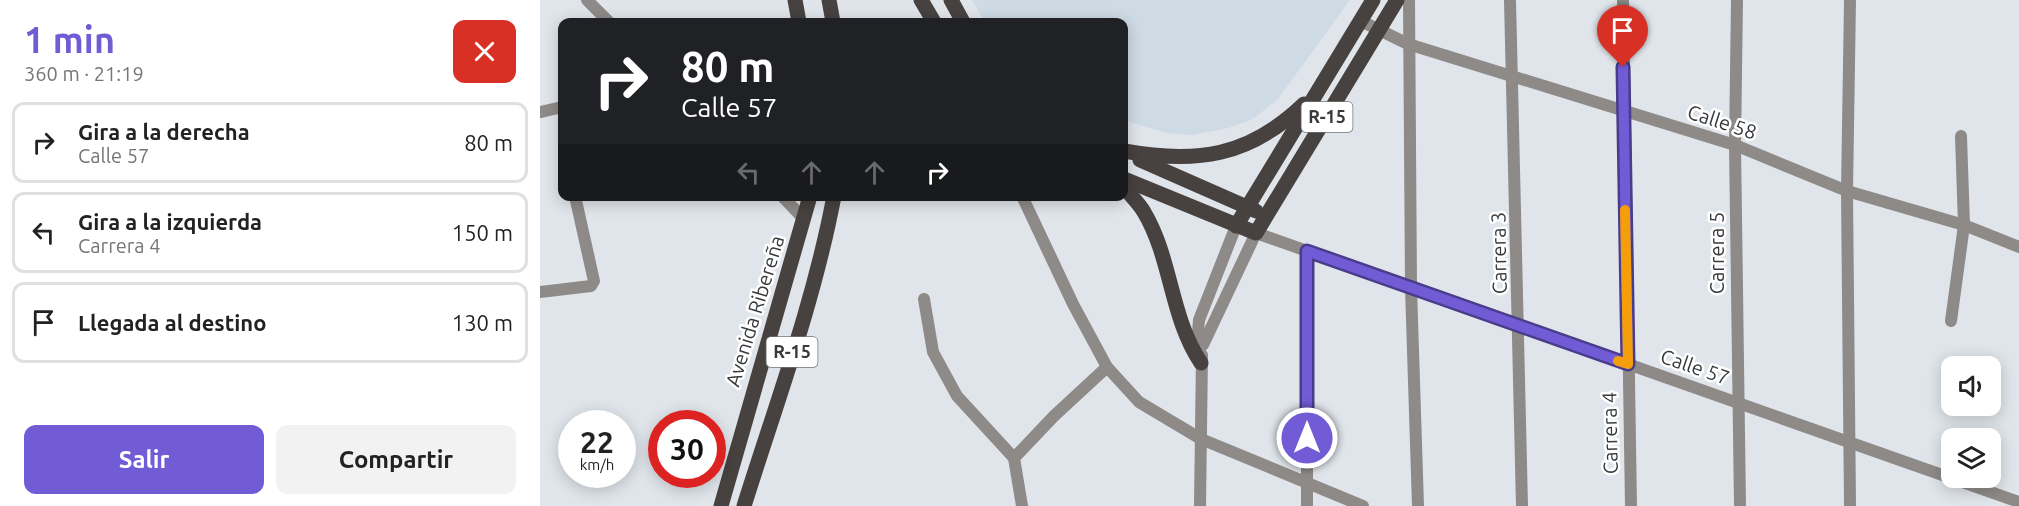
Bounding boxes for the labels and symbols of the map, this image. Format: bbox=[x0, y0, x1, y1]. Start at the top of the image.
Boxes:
pin bbox=[1597, 5, 1648, 67]
street label: Calle 58 bbox=[1685, 100, 1760, 143]
road number: R-15 bbox=[1302, 102, 1352, 132]
street label: Carrera 3 bbox=[1486, 212, 1511, 294]
street label: Carrera 5 bbox=[1705, 212, 1728, 294]
street label: Avenida Ribereña bbox=[721, 233, 788, 389]
road number: R-15 bbox=[766, 337, 818, 367]
street label: Calle 57 bbox=[1658, 344, 1733, 389]
street label: Carrera 4 bbox=[1597, 392, 1622, 474]
position arrow bbox=[1275, 406, 1339, 470]
speed limit sign: 30 bbox=[648, 410, 726, 488]

